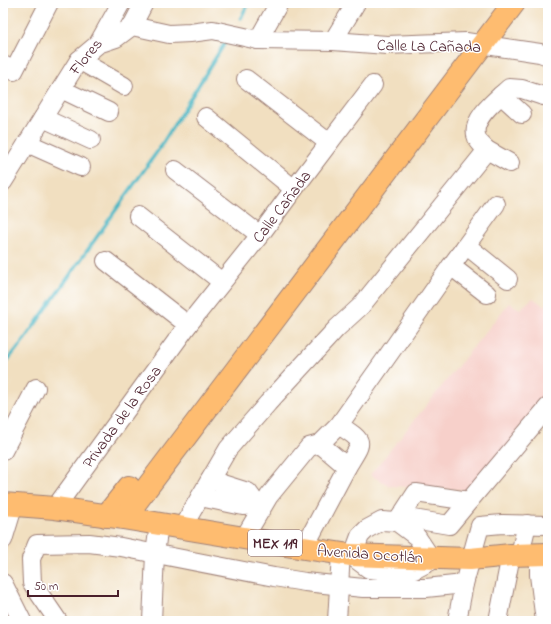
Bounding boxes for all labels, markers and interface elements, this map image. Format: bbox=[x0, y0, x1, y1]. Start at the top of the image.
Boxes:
street label: Flores bbox=[63, 34, 109, 82]
street label: Calle La Cañada bbox=[377, 34, 481, 60]
street label: Calle Cañada bbox=[247, 166, 318, 249]
street label: Privada de la Rosa bbox=[77, 361, 168, 474]
road number: MEX 119 bbox=[248, 530, 302, 556]
street label: Avenida Ocotlán bbox=[316, 539, 424, 571]
scale bar bbox=[28, 572, 118, 598]
text: 50 m bbox=[34, 578, 58, 596]

